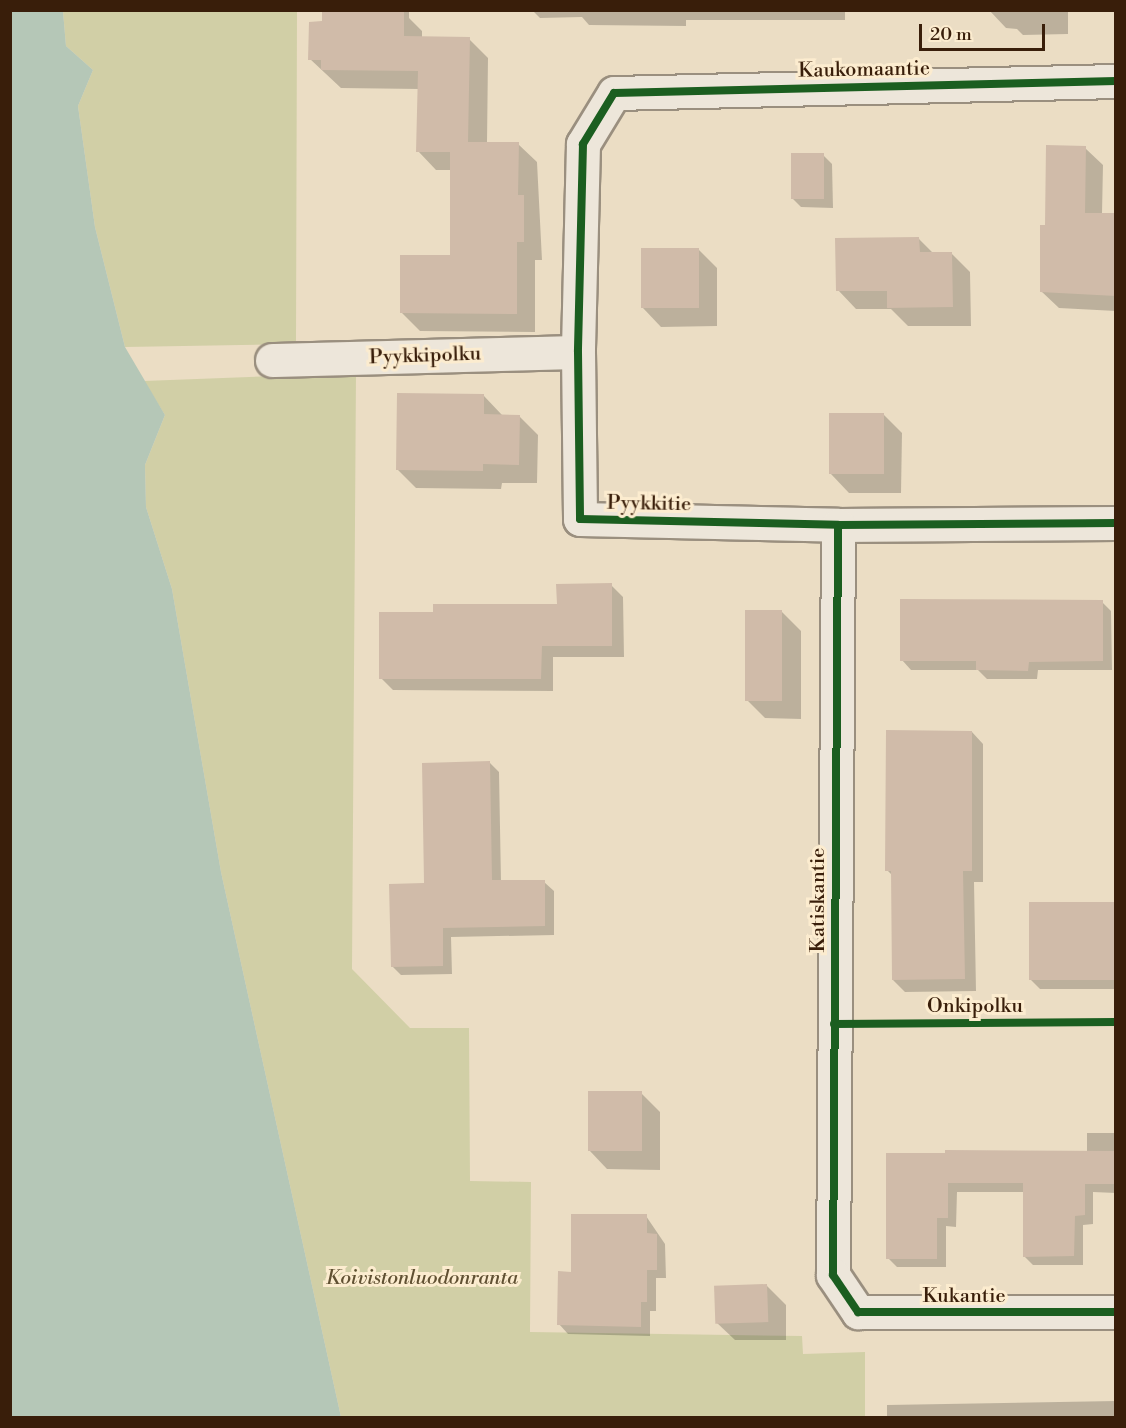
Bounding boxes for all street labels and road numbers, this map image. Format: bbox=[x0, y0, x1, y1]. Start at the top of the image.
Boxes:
street label: Kaukomaantie bbox=[798, 57, 930, 83]
street label: Pyykkipolku bbox=[369, 342, 481, 370]
street label: Pyykkitie bbox=[607, 491, 691, 517]
street label: Katiskantie bbox=[806, 848, 830, 952]
street label: Onkipolku bbox=[927, 994, 1023, 1018]
street label: Kukantie bbox=[922, 1284, 1006, 1308]

